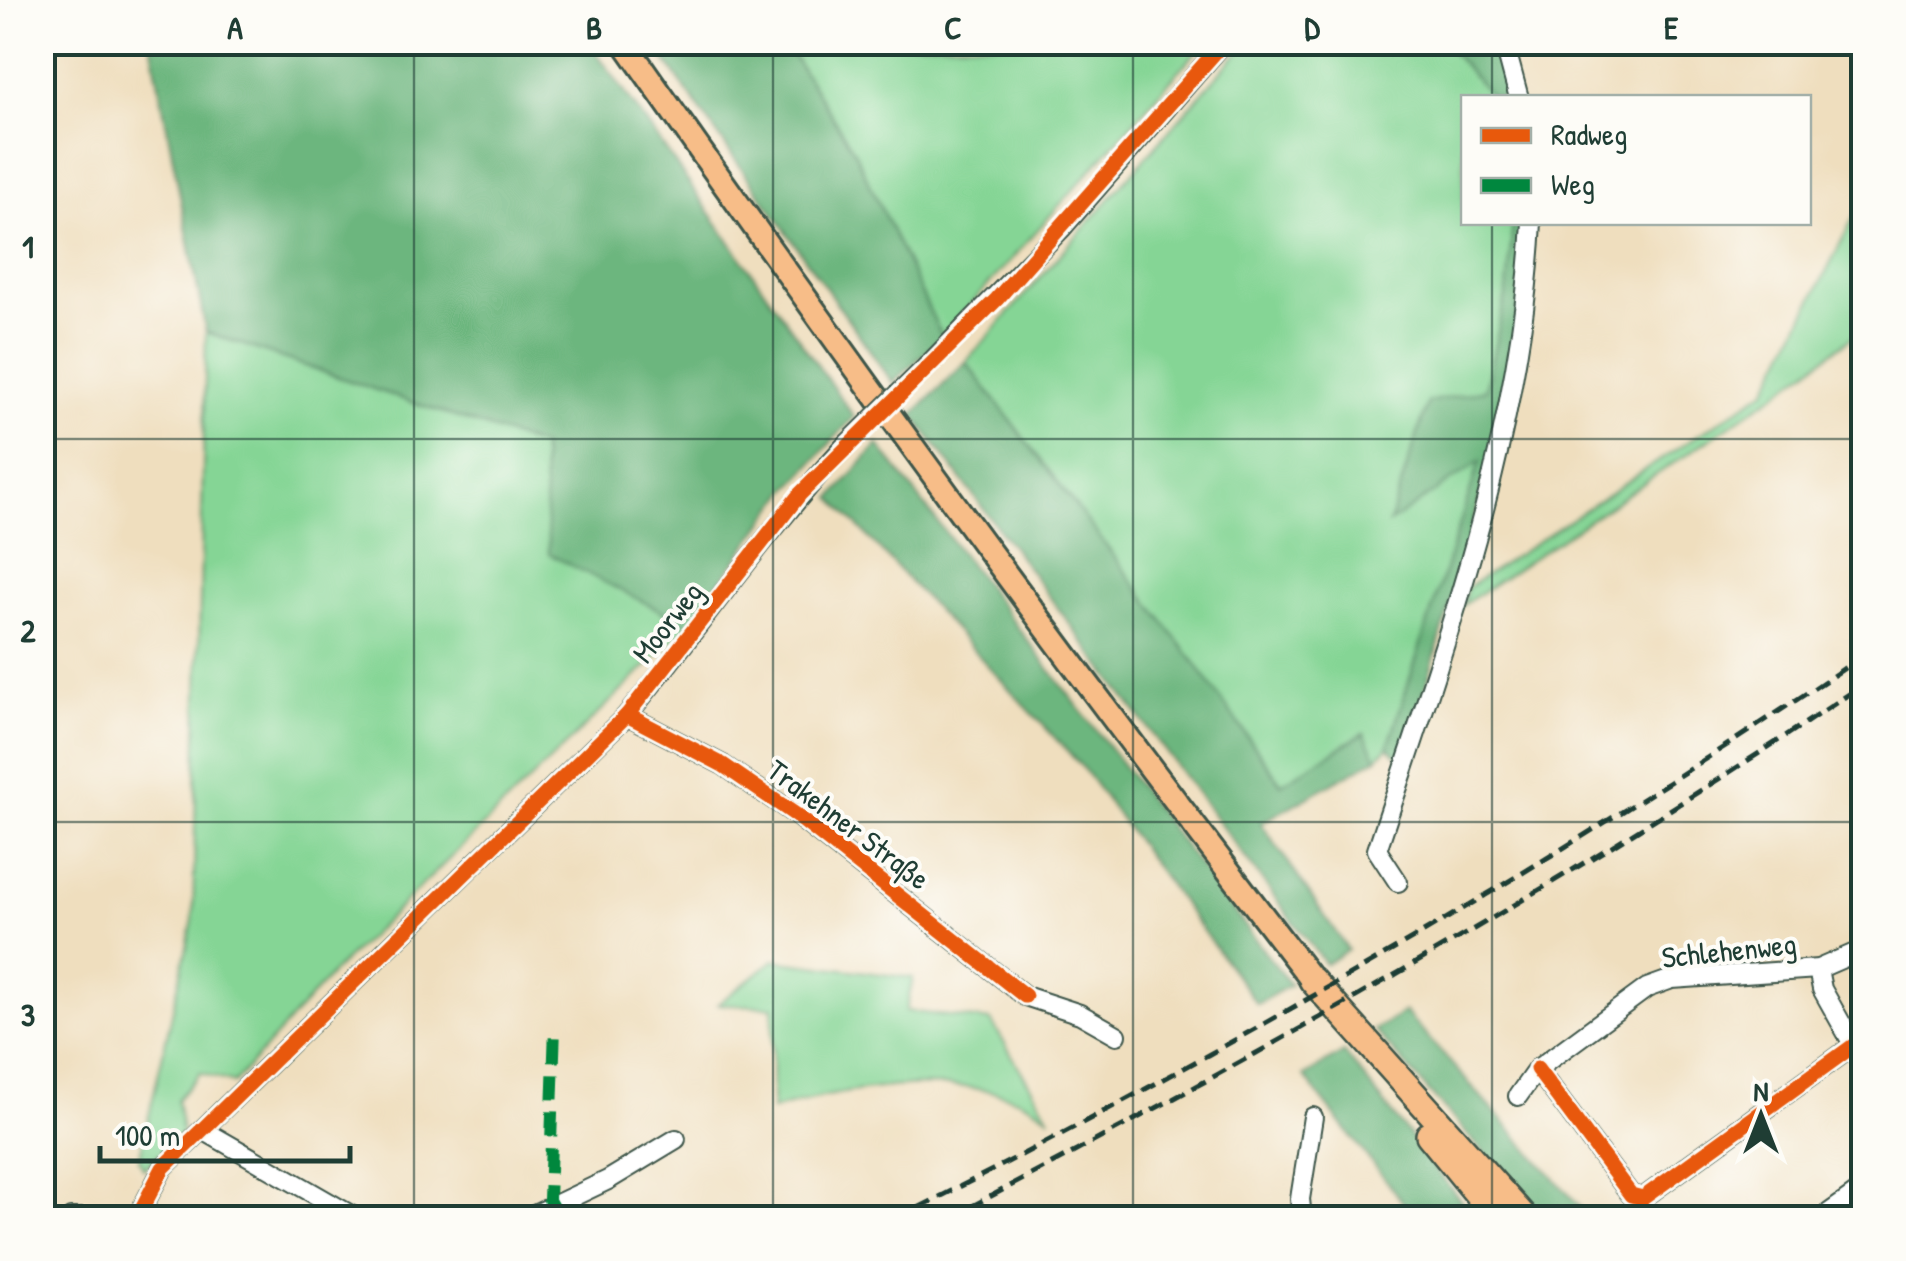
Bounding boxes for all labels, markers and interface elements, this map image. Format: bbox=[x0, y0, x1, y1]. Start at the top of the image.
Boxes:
text: A bbox=[227, 6, 243, 49]
text: B bbox=[586, 6, 602, 49]
text: C bbox=[944, 6, 962, 49]
text: D bbox=[1304, 6, 1320, 49]
text: E bbox=[1664, 6, 1679, 49]
legend bbox=[1461, 95, 1811, 225]
text: Radweg bbox=[1551, 114, 1627, 154]
text: Weg bbox=[1551, 164, 1595, 204]
text: 1 bbox=[22, 225, 34, 268]
street label: Moorweg bbox=[623, 573, 711, 671]
text: 2 bbox=[21, 609, 37, 652]
street label: Trakehner Straße bbox=[760, 750, 938, 898]
street label: Schlehenweg bbox=[1660, 923, 1798, 977]
text: 3 bbox=[21, 993, 35, 1036]
north arrow bbox=[1711, 1066, 1811, 1166]
text: N bbox=[1754, 1072, 1769, 1110]
scale bar bbox=[100, 1101, 350, 1163]
text: 100 m bbox=[115, 1115, 180, 1155]

